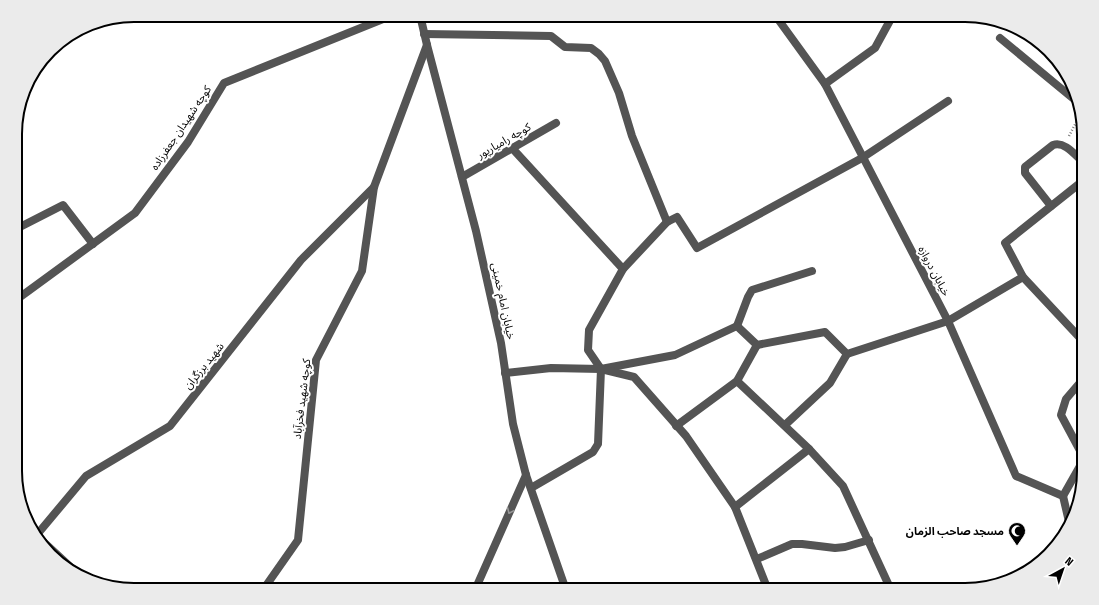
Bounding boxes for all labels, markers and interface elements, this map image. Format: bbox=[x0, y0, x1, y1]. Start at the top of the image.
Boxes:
street label: کوچه شهیدان جعفرزاده bbox=[148, 83, 215, 173]
street label: کوچه رامیارپور bbox=[474, 120, 534, 163]
street label: خیابان دروازه bbox=[915, 244, 953, 299]
street label: خیابان امام خمینی bbox=[488, 261, 518, 341]
street label: شهید برزگران bbox=[181, 340, 227, 392]
street label: کوچه شهید فخرآباد bbox=[291, 358, 314, 440]
one-way arrow bbox=[507, 506, 515, 514]
mosque icon: مسجد صاحب الزمان bbox=[1007, 521, 1027, 546]
place label: مسجد صاحب الزمان bbox=[906, 525, 1004, 538]
north arrow bbox=[1043, 549, 1083, 589]
text: N bbox=[1062, 555, 1076, 569]

